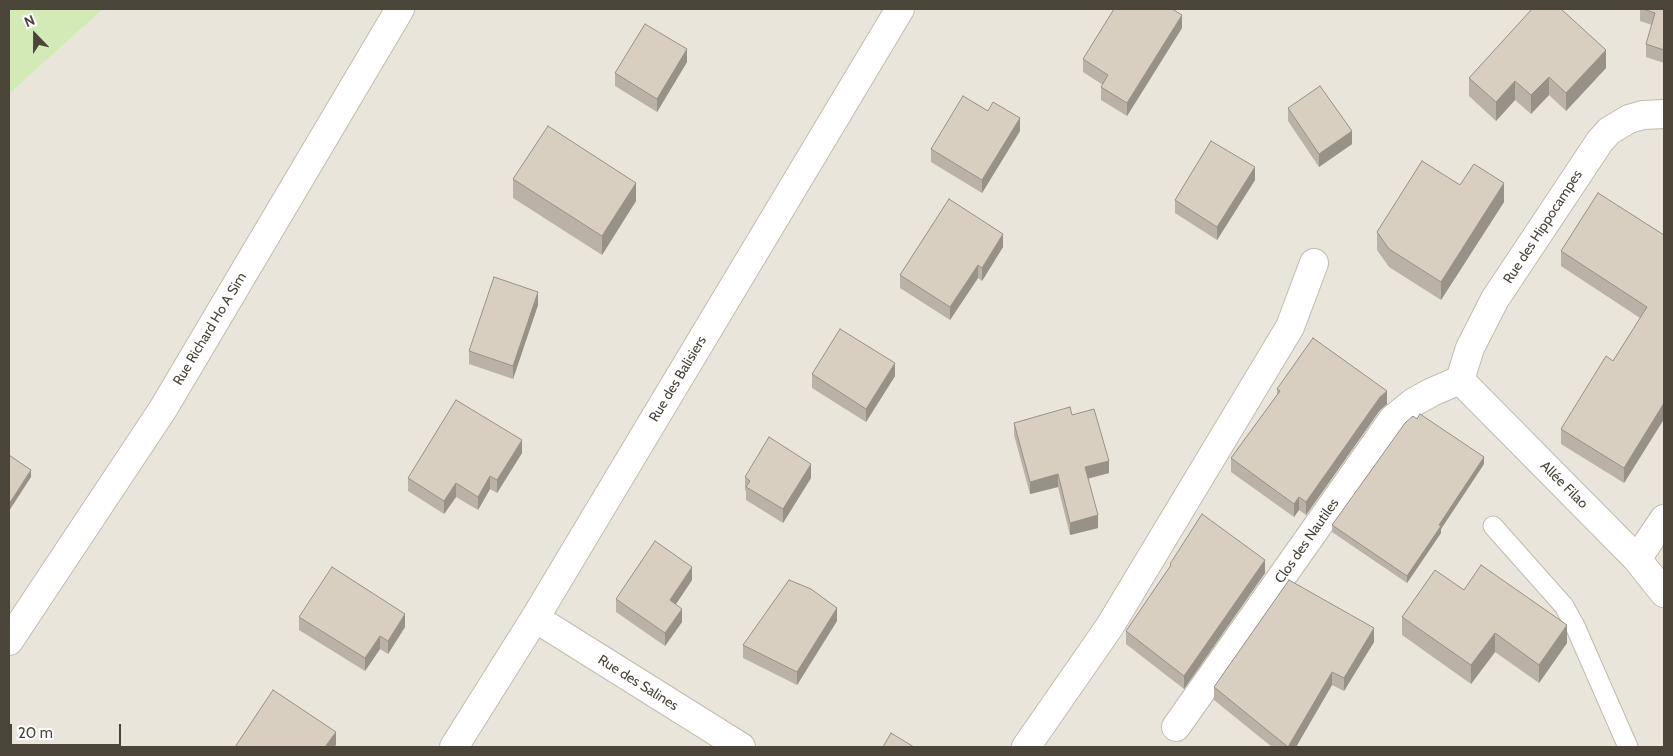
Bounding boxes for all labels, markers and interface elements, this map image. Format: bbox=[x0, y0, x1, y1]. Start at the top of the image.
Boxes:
north arrow bbox=[10, 10, 60, 60]
text: N bbox=[21, 11, 37, 31]
street label: Rue des Hippocampes bbox=[1500, 167, 1586, 287]
street label: Rue Richard Ho A Sim bbox=[170, 270, 250, 388]
street label: Rue des Balisiers bbox=[646, 333, 710, 425]
street label: Allée Filao bbox=[1537, 458, 1591, 512]
street label: Clos des Nautiles bbox=[1271, 495, 1343, 587]
street label: Rue des Salines bbox=[595, 652, 681, 714]
scale bar bbox=[12, 714, 124, 746]
text: 20 m bbox=[18, 724, 53, 742]

